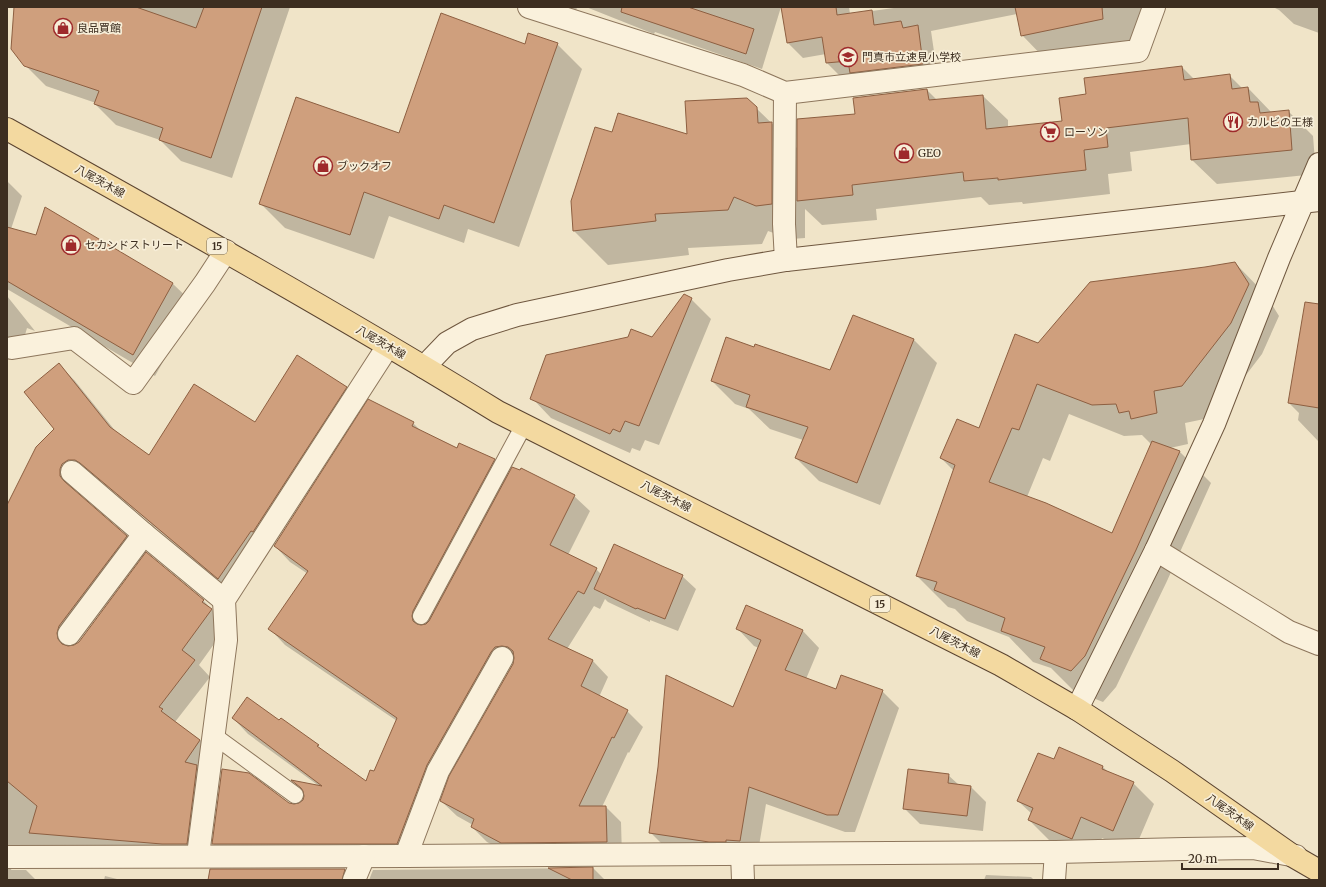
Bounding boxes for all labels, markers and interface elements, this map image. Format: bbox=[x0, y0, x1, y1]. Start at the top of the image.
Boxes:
shop icon: 良品買館 bbox=[52, 17, 74, 39]
place label: 良品買館 bbox=[77, 21, 121, 35]
school or university icon: 門真市立速見小学校 bbox=[837, 46, 859, 68]
place label: 門真市立速見小学校 bbox=[862, 50, 961, 64]
restaurant icon: カルビの王様 bbox=[1222, 111, 1244, 133]
place label: カルビの王様 bbox=[1247, 115, 1313, 129]
supermarket icon: ローソン bbox=[1039, 121, 1061, 143]
place label: ローソン bbox=[1064, 125, 1108, 139]
shop icon: GEO bbox=[893, 142, 915, 164]
place label: GEO bbox=[918, 146, 941, 160]
shop icon: ブックオフ bbox=[312, 155, 334, 177]
place label: ブックオフ bbox=[337, 159, 392, 173]
street label: 八尾茨木線 bbox=[73, 162, 127, 200]
shop icon: セカンドストリート bbox=[60, 234, 82, 256]
place label: セカンドストリート bbox=[85, 238, 184, 252]
road number: 15 bbox=[207, 238, 227, 254]
street label: 八尾茨木線 bbox=[354, 322, 408, 362]
street label: 八尾茨木線 bbox=[638, 477, 694, 515]
road number: 15 bbox=[870, 596, 890, 612]
street label: 八尾茨木線 bbox=[927, 623, 983, 661]
street label: 八尾茨木線 bbox=[1203, 790, 1257, 834]
scale bar bbox=[1182, 845, 1278, 871]
text: 20 m bbox=[1188, 851, 1217, 866]

